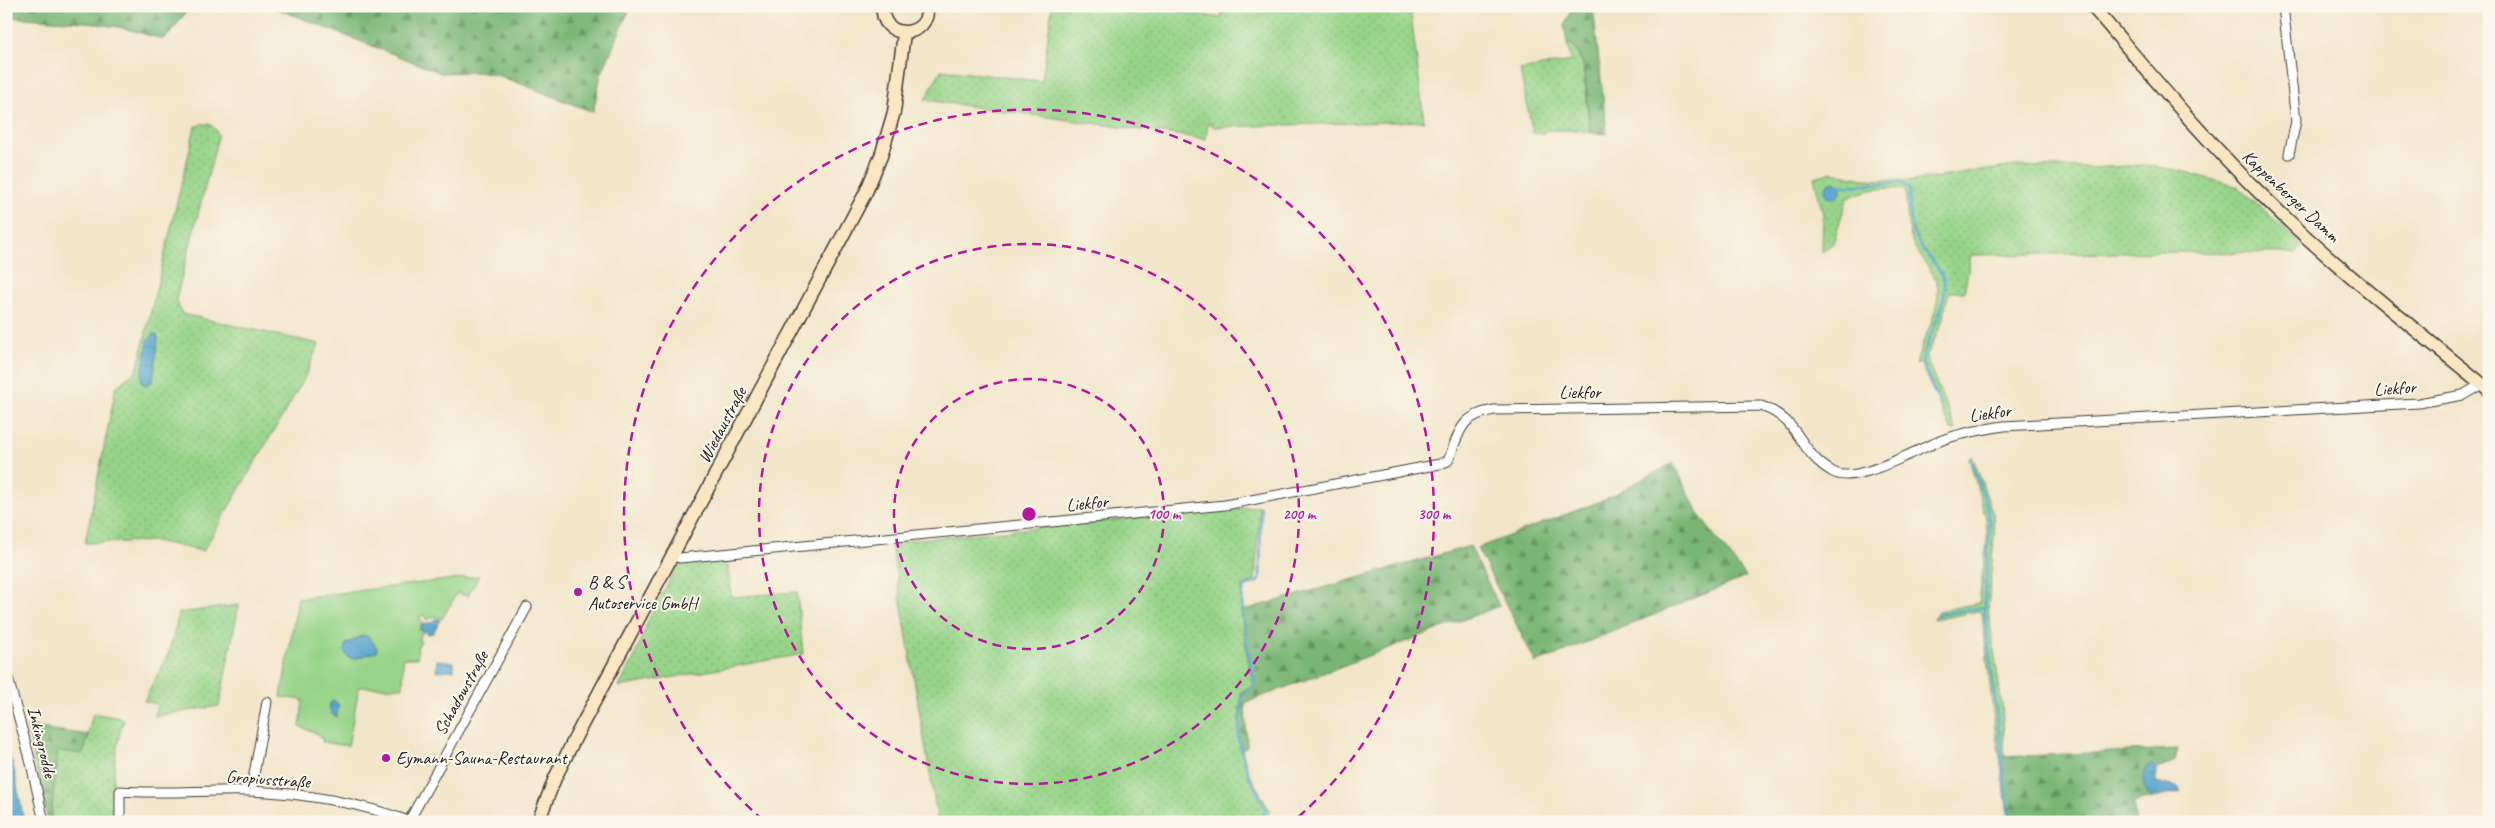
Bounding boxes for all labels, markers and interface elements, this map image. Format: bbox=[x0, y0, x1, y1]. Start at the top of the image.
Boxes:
street label: Kappenberger Damm bbox=[2238, 145, 2345, 248]
street label: Liekfor bbox=[2373, 375, 2418, 400]
street label: Liekfor bbox=[1559, 381, 1602, 403]
street label: Wiedaustraße bbox=[693, 382, 752, 467]
street label: Liekfor bbox=[1968, 399, 2014, 427]
street label: Liekfor bbox=[1065, 490, 1110, 516]
centre of rings bbox=[1020, 505, 1038, 523]
text: 100 m bbox=[1148, 505, 1182, 524]
text: 200 m bbox=[1283, 505, 1317, 524]
text: 300 m bbox=[1418, 505, 1452, 524]
place label: B & S Autoservice GmbH bbox=[588, 571, 700, 614]
marker: B & S Autoservice GmbH bbox=[572, 586, 584, 598]
street label: Schadowstraße bbox=[429, 646, 494, 739]
street label: Inkingrodde bbox=[23, 704, 62, 781]
place label: Eymann-Sauna-Restaurant bbox=[396, 747, 569, 769]
marker: Eymann-Sauna-Restaurant bbox=[380, 752, 392, 764]
street label: Gropiusstraße bbox=[225, 765, 312, 793]

